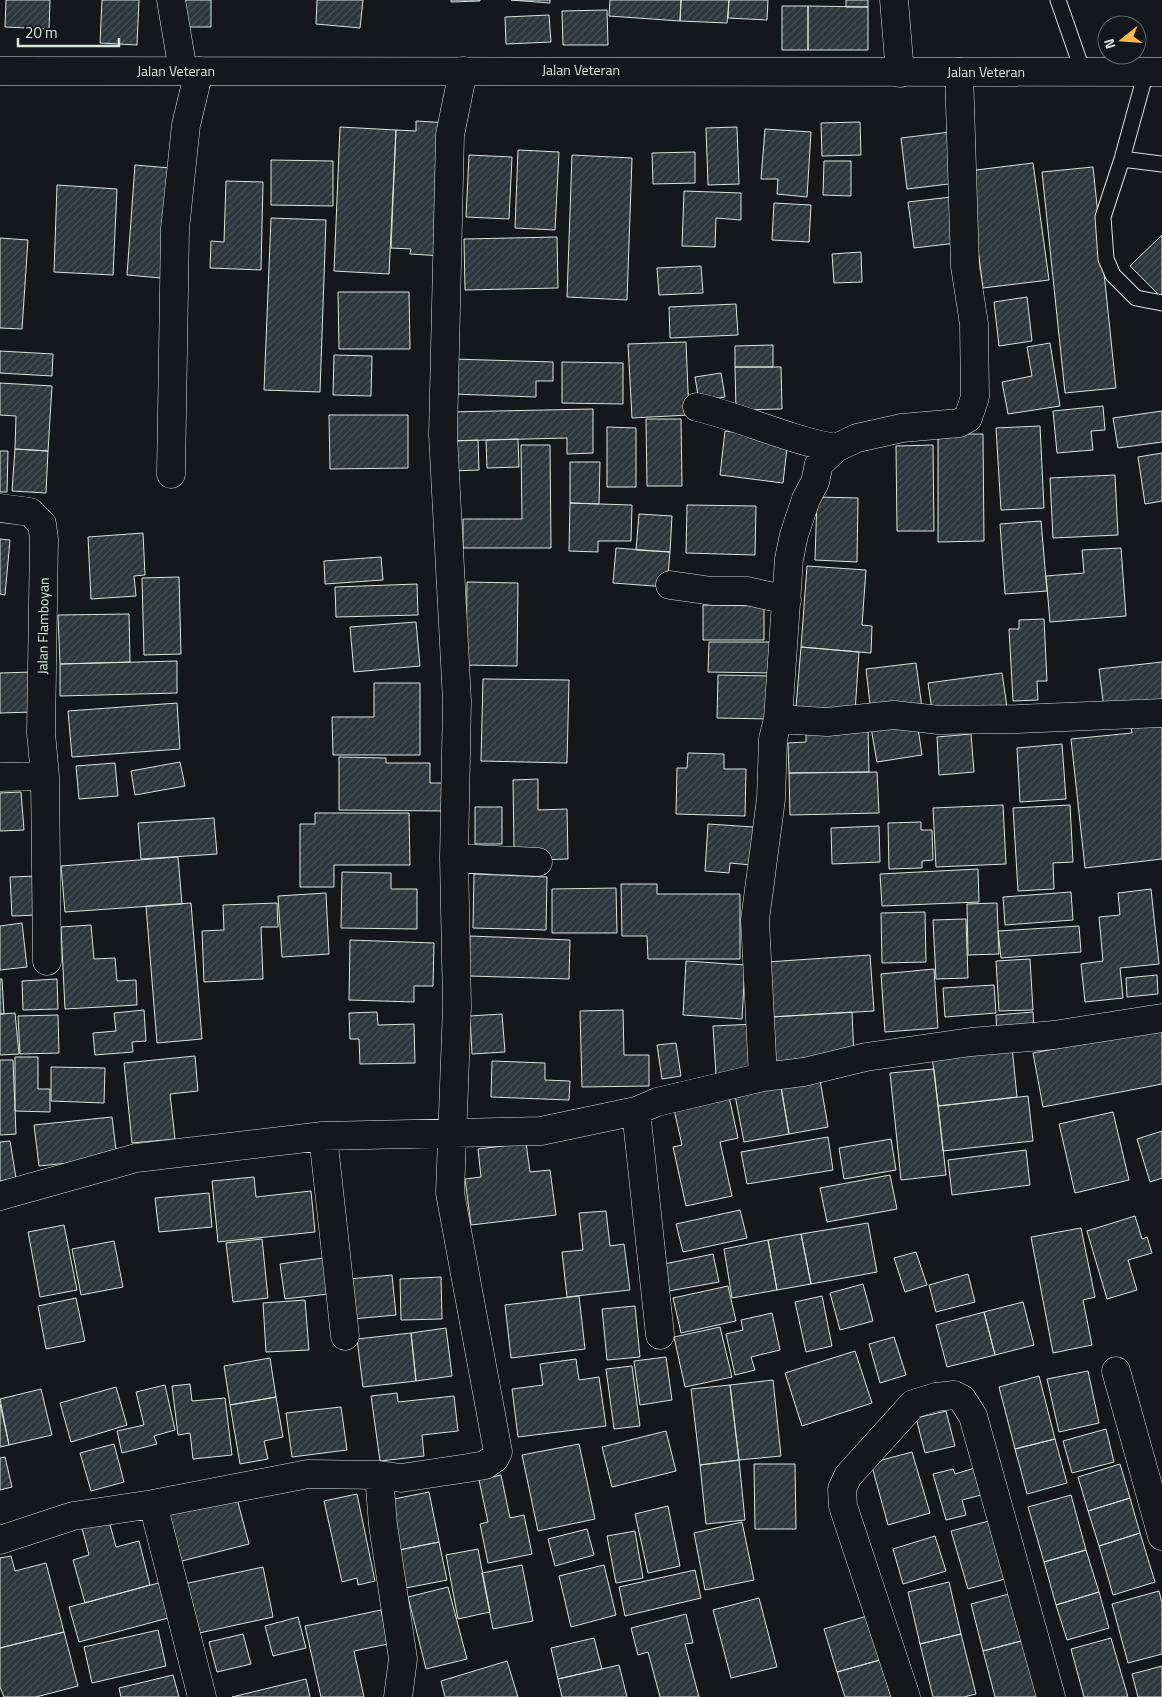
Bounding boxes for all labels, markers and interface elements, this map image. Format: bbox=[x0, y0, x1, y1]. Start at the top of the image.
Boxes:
scale bar bbox=[18, 15, 119, 47]
north arrow bbox=[1097, 15, 1147, 65]
text: 20 m bbox=[25, 21, 58, 44]
text: N bbox=[1098, 36, 1121, 52]
street label: Jalan Veteran bbox=[542, 59, 620, 80]
street label: Jalan Veteran bbox=[137, 60, 215, 81]
street label: Jalan Veteran bbox=[947, 61, 1025, 82]
street label: Jalan Flamboyan bbox=[31, 577, 54, 675]

